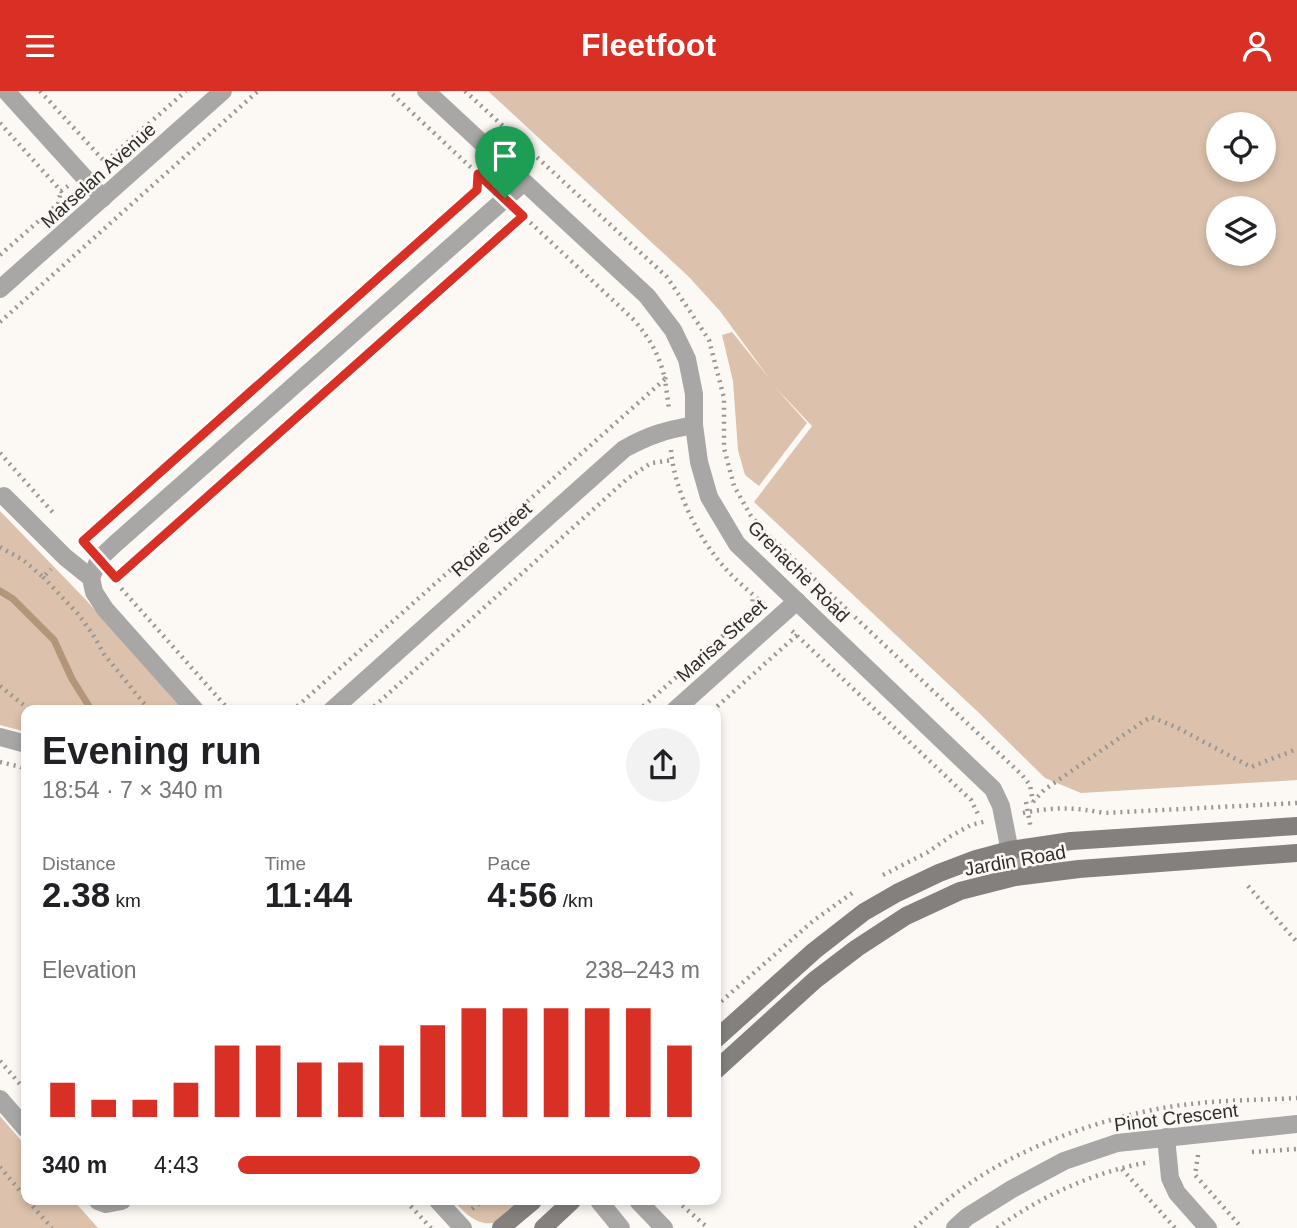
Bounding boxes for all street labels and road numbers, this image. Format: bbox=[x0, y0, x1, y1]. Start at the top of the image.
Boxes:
street label: Marselan Avenue bbox=[37, 119, 160, 232]
street label: Rotie Street bbox=[447, 498, 536, 581]
street label: Grenache Road bbox=[744, 516, 854, 626]
street label: Marisa Street bbox=[672, 594, 771, 686]
street label: Jardin Road bbox=[963, 841, 1067, 880]
street label: Pinot Crescent bbox=[1113, 1099, 1240, 1136]

